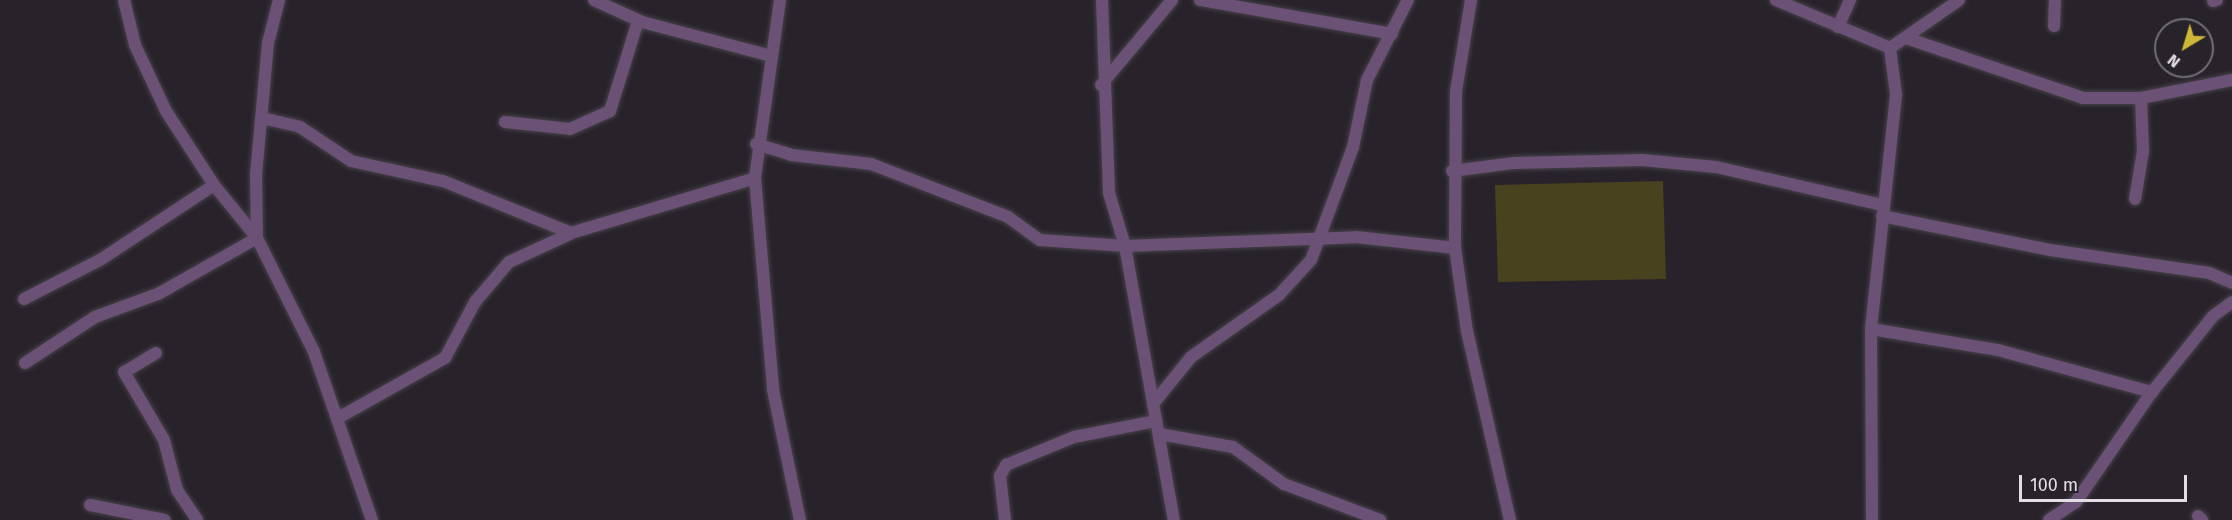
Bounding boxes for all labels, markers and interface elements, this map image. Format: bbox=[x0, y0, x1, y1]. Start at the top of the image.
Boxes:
north arrow bbox=[2154, 18, 2214, 78]
text: N bbox=[2164, 50, 2184, 72]
scale bar bbox=[2022, 463, 2190, 501]
text: 100 m bbox=[2030, 474, 2078, 496]

